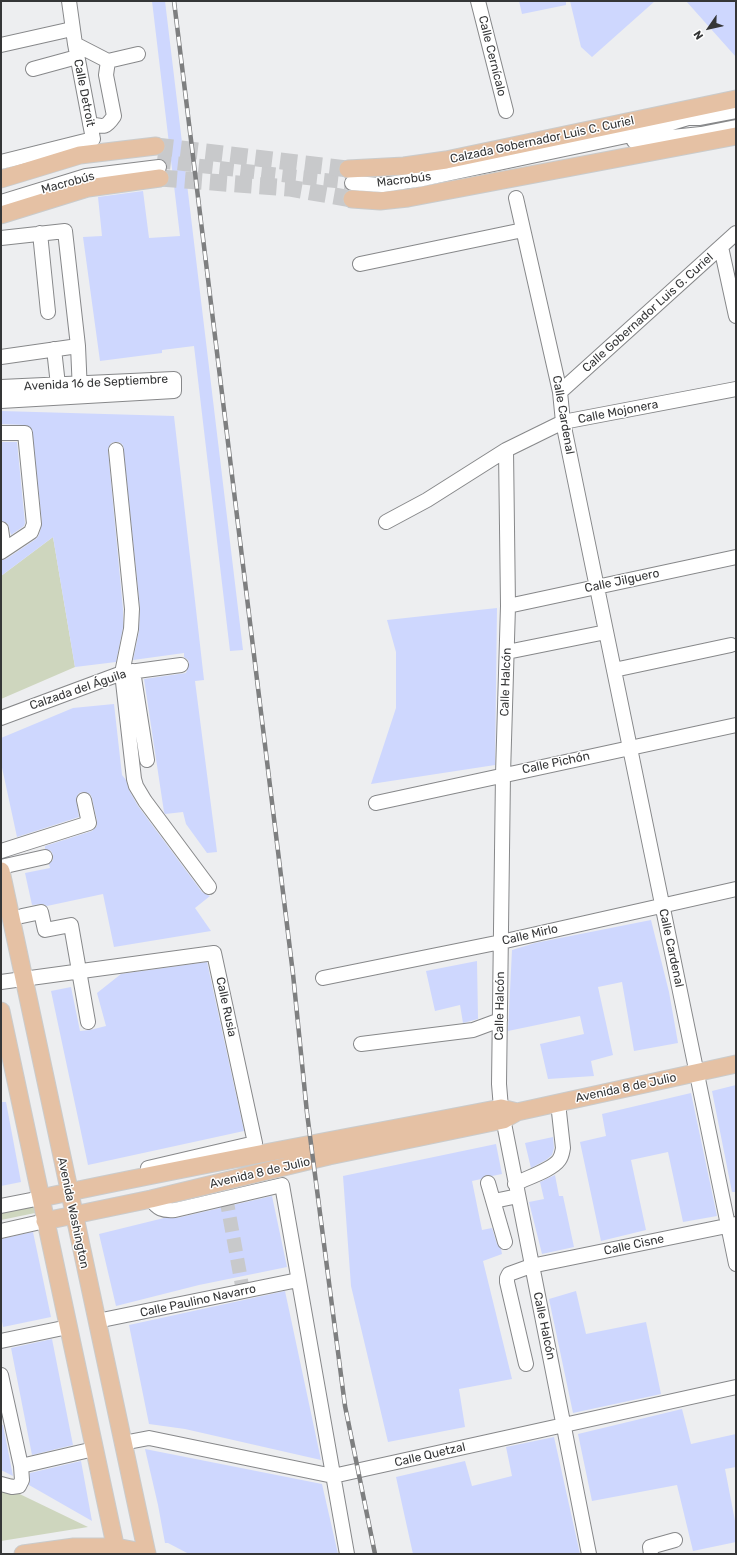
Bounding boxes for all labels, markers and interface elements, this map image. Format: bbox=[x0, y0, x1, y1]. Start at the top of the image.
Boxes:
north arrow bbox=[689, 8, 729, 48]
street label: Calle Cernícalo bbox=[475, 14, 509, 98]
text: N bbox=[691, 28, 706, 42]
street label: Calle Detroit bbox=[70, 58, 98, 128]
street label: Calzada Gobernador Luis C. Curiel bbox=[449, 113, 635, 167]
street label: Macrobús bbox=[40, 169, 96, 197]
street label: Macrobús bbox=[376, 170, 432, 190]
street label: Calle Gobernador Luis G. Curiel bbox=[580, 250, 716, 376]
street label: Avenida 16 de Septiembre bbox=[24, 372, 168, 394]
street label: Calle Cardenal bbox=[549, 374, 577, 456]
street label: Calle Mojonera bbox=[577, 397, 659, 427]
street label: Calle Jilguero bbox=[583, 566, 661, 596]
street label: Calle Halcón bbox=[498, 647, 514, 717]
street label: Calzada del Águila bbox=[28, 667, 128, 713]
street label: Calle Pichón bbox=[521, 749, 591, 777]
street label: Calle Cardenal bbox=[656, 907, 686, 989]
street label: Calle Mirlo bbox=[501, 922, 559, 948]
street label: Calle Halcón bbox=[492, 971, 508, 1041]
street label: Calle Rusia bbox=[213, 976, 239, 1038]
street label: Avenida 8 de Julio bbox=[574, 1070, 678, 1106]
street label: Avenida 8 de Julio bbox=[208, 1154, 312, 1192]
street label: Avenida Washington bbox=[54, 1156, 92, 1270]
street label: Calle Cisne bbox=[603, 1232, 665, 1258]
street label: Calle Paulino Navarro bbox=[139, 1282, 257, 1320]
street label: Calle Halcón bbox=[530, 1291, 558, 1361]
street label: Calle Quetzal bbox=[393, 1440, 467, 1470]

